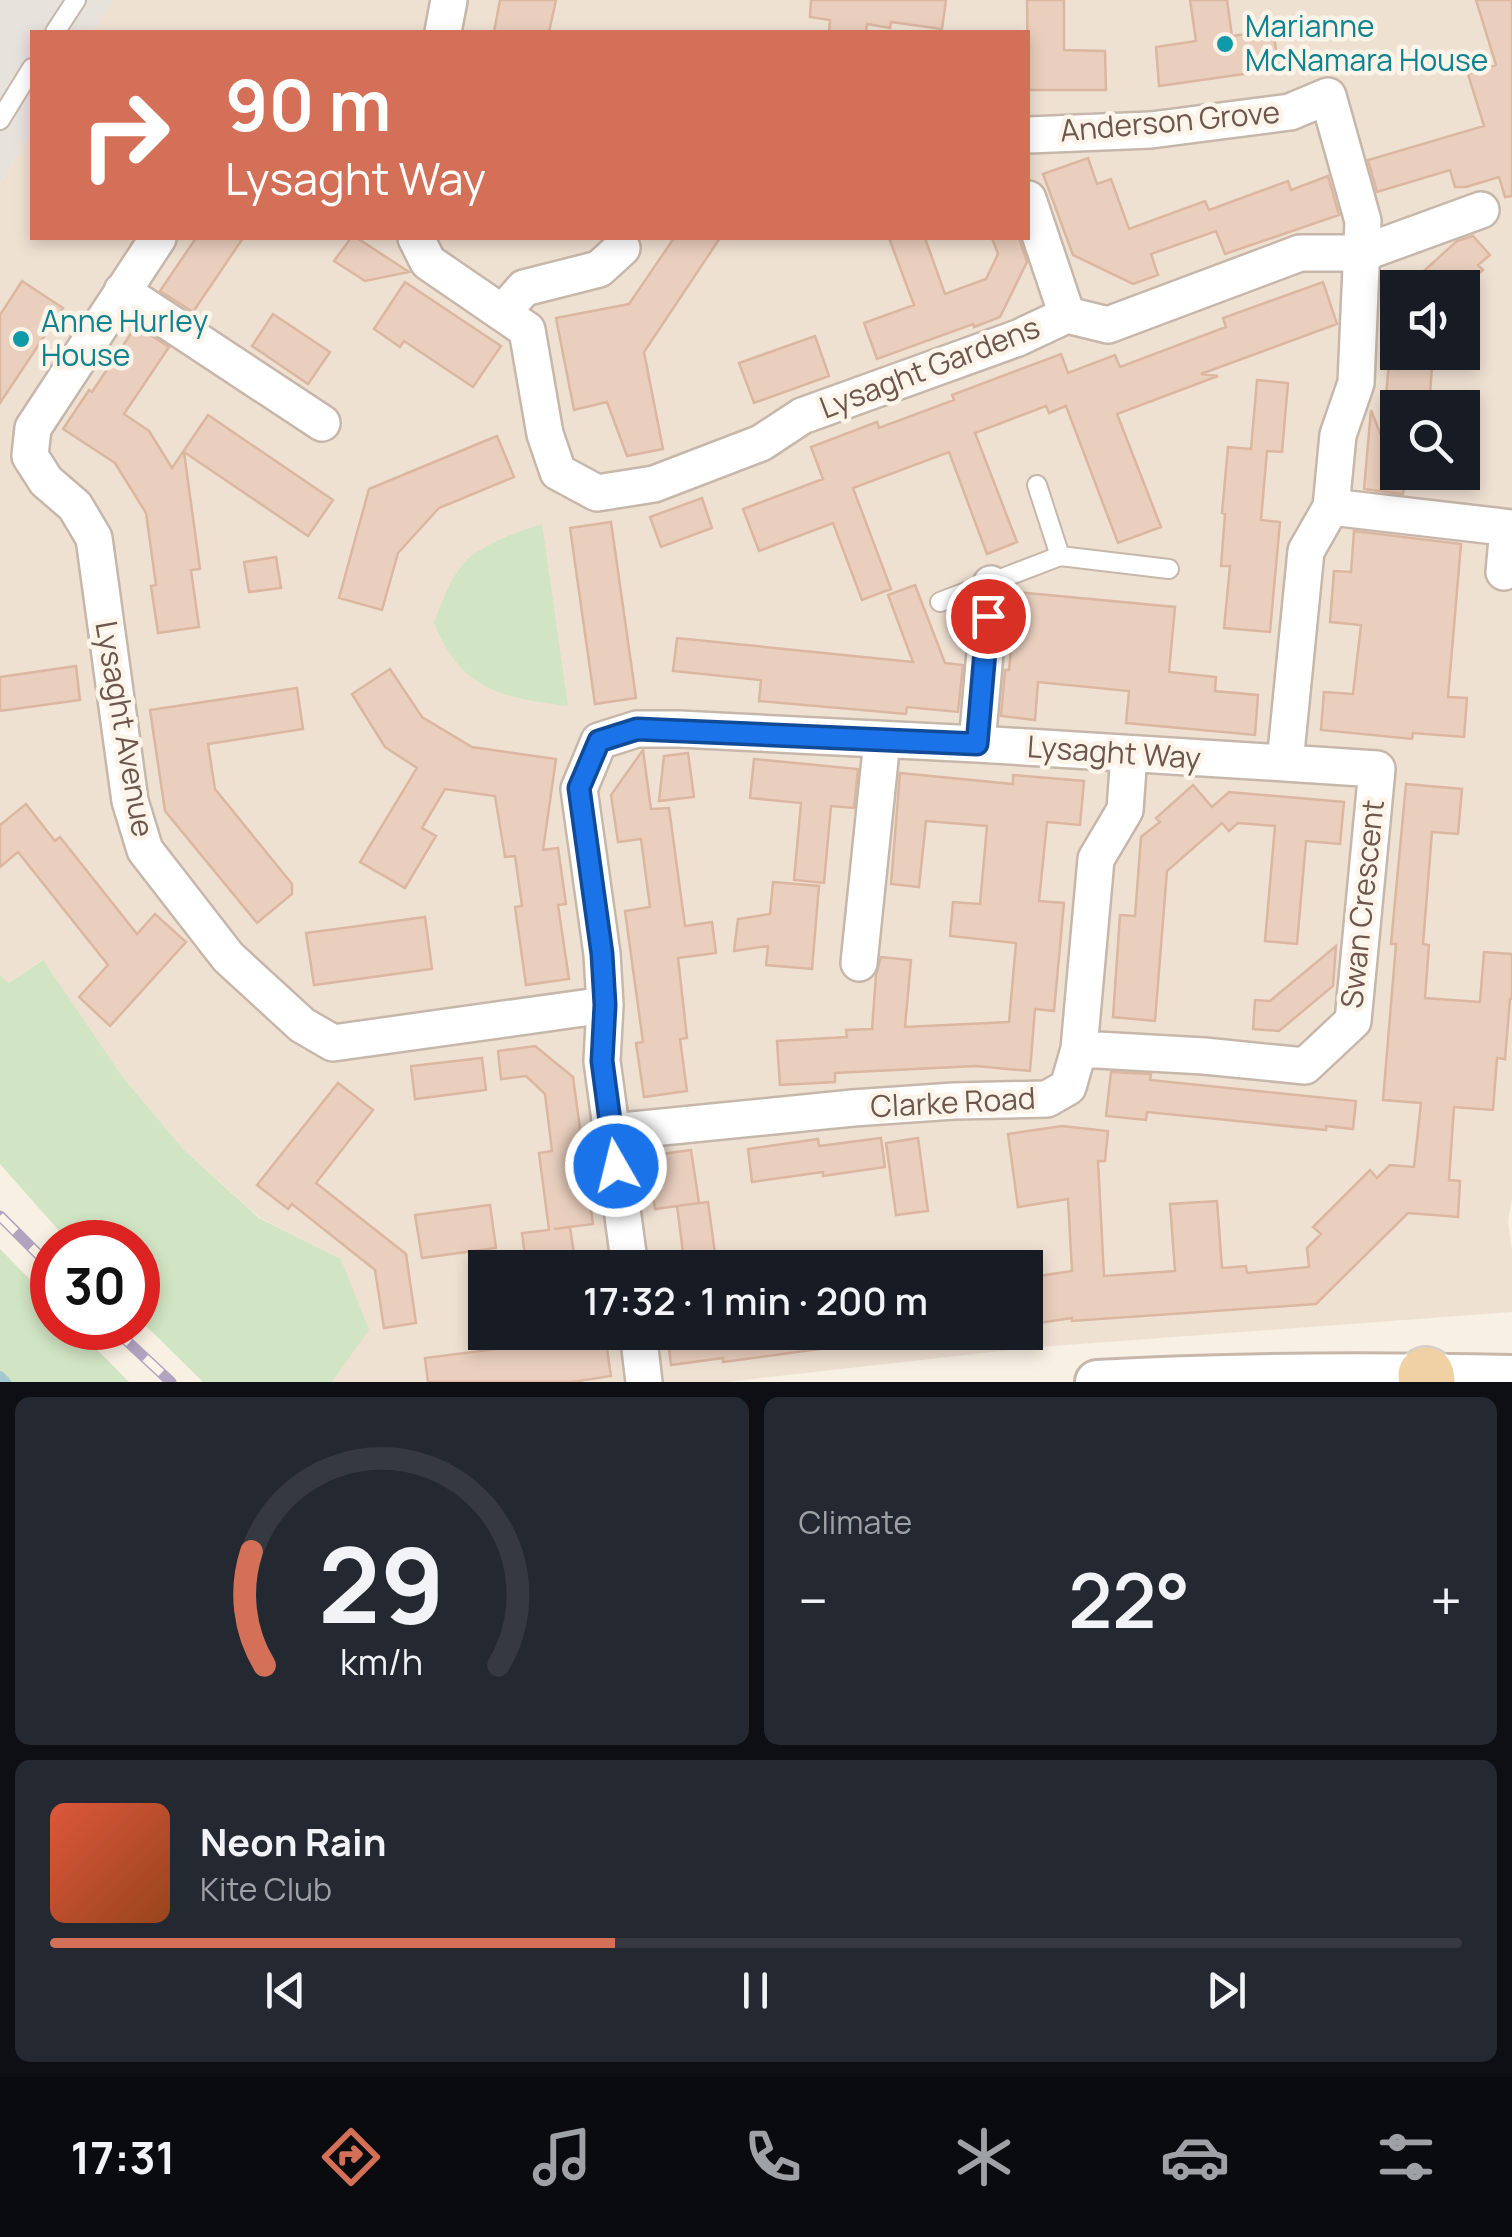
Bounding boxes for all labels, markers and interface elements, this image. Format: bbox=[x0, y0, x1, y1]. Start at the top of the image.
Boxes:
place label: Marianne McNamara House bbox=[1245, 5, 1488, 80]
marker: Marianne McNamara House bbox=[1214, 33, 1236, 55]
text: 90 m bbox=[225, 56, 392, 152]
icon: right bbox=[60, 70, 190, 200]
street label: Anderson Grove bbox=[1058, 90, 1282, 151]
text: Lysaght Way bbox=[225, 147, 486, 209]
map controls bbox=[1380, 270, 1480, 490]
button: sound bbox=[1380, 270, 1480, 370]
place label: Anne Hurley House bbox=[41, 300, 208, 375]
street label: Lysaght Gardens bbox=[814, 306, 1045, 427]
marker: Anne Hurley House bbox=[10, 328, 32, 350]
button: search bbox=[1380, 390, 1480, 490]
pin bbox=[946, 574, 1031, 659]
icon: arrive bbox=[961, 589, 1016, 644]
street label: Lysaght Avenue bbox=[86, 618, 165, 840]
street label: Lysaght Way bbox=[1026, 725, 1202, 778]
street label: Swan Crescent bbox=[1330, 798, 1393, 1010]
street label: Clarke Road bbox=[869, 1077, 1036, 1126]
position arrow bbox=[564, 1114, 668, 1218]
speed limit sign: 30 bbox=[30, 1220, 160, 1350]
text: 17:32 · 1 min · 200 m bbox=[583, 1274, 928, 1326]
text: Climate bbox=[799, 1500, 912, 1544]
text: 29 bbox=[318, 1512, 445, 1654]
text: 22° bbox=[1068, 1548, 1190, 1651]
text: − bbox=[799, 1562, 828, 1638]
text: + bbox=[1430, 1562, 1462, 1638]
text: km/h bbox=[340, 1637, 423, 1686]
text: Neon Rain bbox=[200, 1815, 386, 1867]
text: Kite Club bbox=[200, 1867, 332, 1911]
icon: previous bbox=[258, 1963, 313, 2018]
icon: pause bbox=[728, 1963, 783, 2018]
icon: next bbox=[1199, 1963, 1254, 2018]
icon: directions bbox=[316, 2122, 386, 2192]
icon: music bbox=[527, 2122, 597, 2192]
icon: phone bbox=[738, 2122, 808, 2192]
icon: climate bbox=[949, 2122, 1019, 2192]
icon: car bbox=[1160, 2122, 1230, 2192]
icon: filters bbox=[1371, 2122, 1441, 2192]
text: 17:31 bbox=[70, 2126, 176, 2188]

